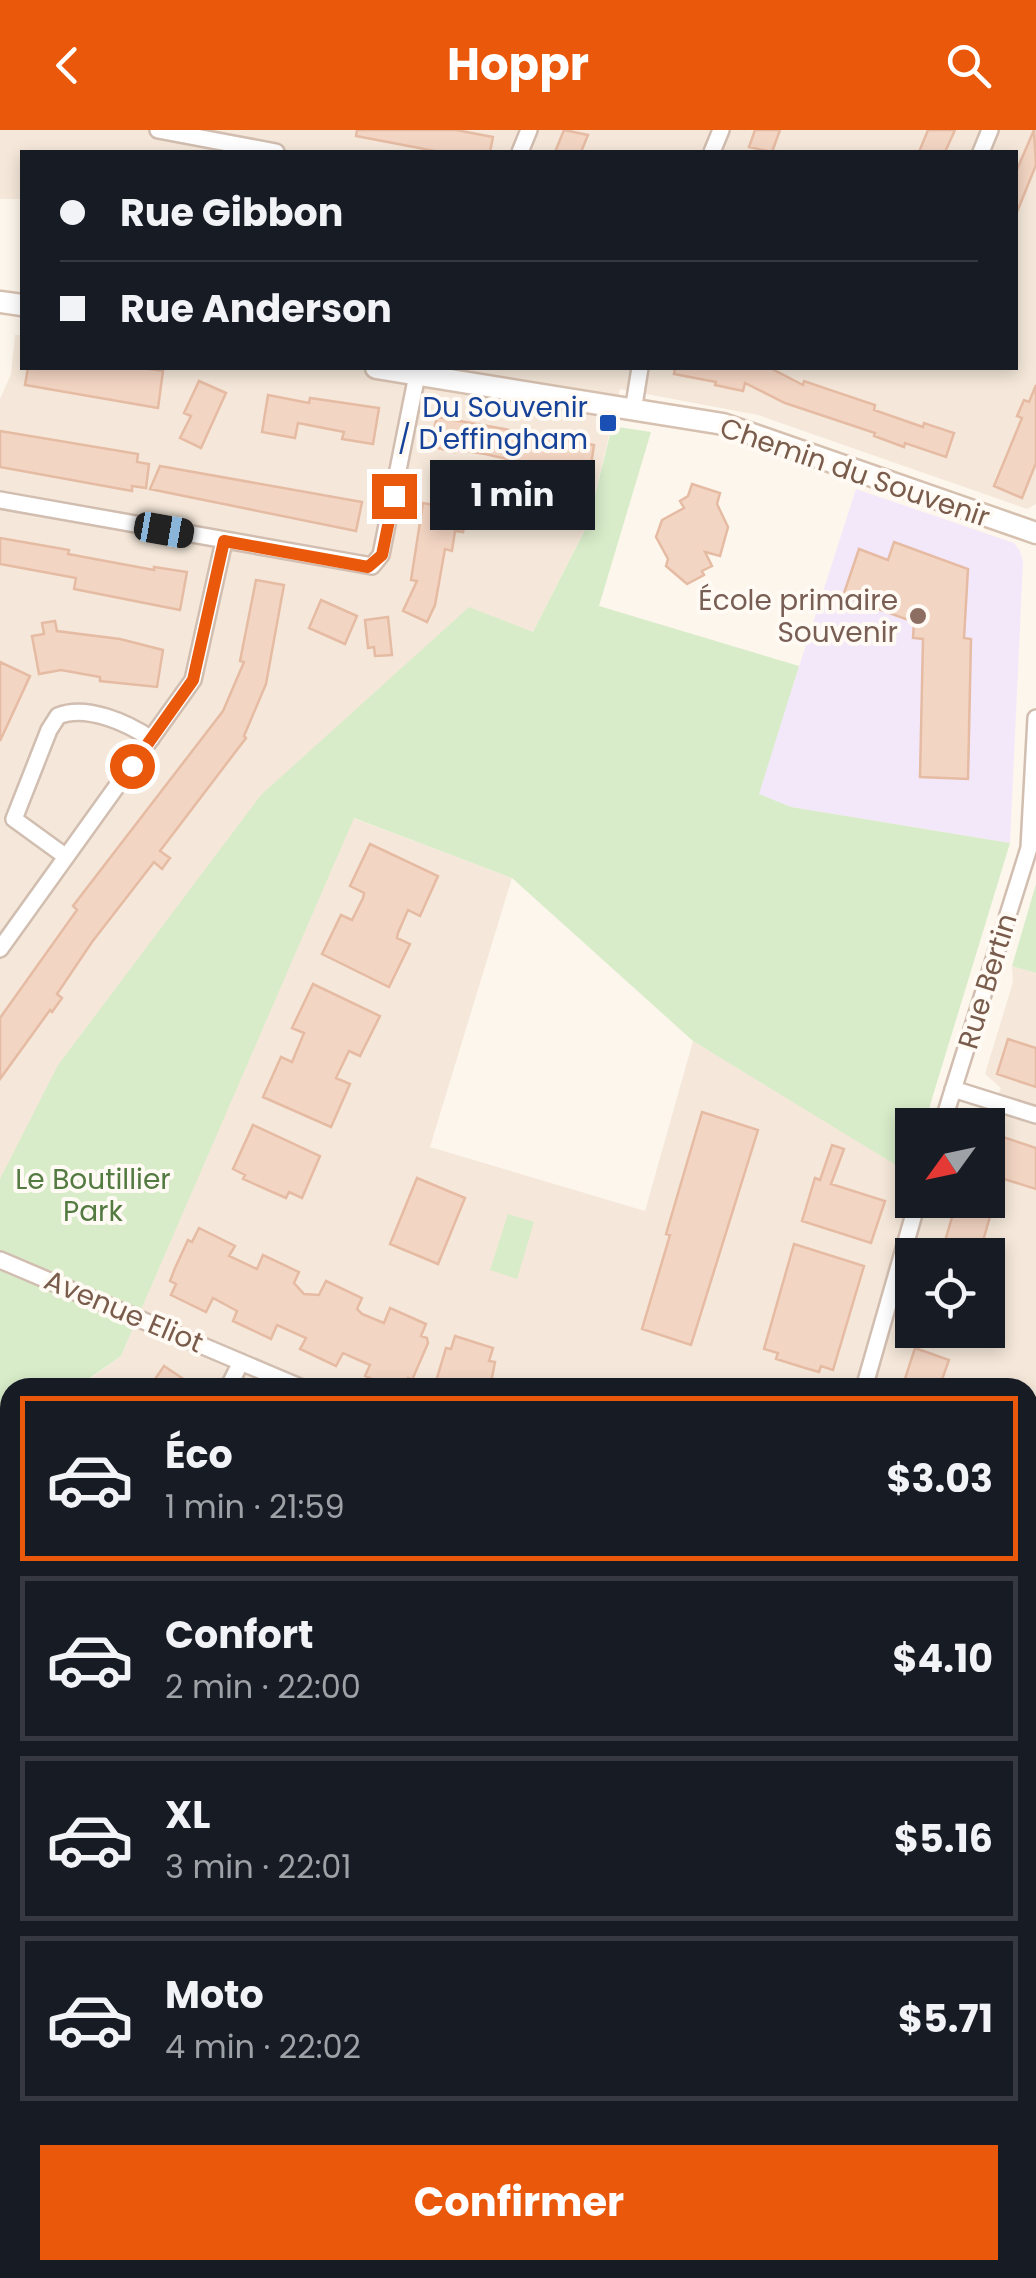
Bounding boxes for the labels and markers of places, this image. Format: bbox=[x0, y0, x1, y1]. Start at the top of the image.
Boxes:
place label: Du Souvenir / D'effingham bbox=[398, 388, 588, 459]
marker: Du Souvenir / D'effingham bbox=[597, 412, 619, 434]
place label: École primaire Souvenir bbox=[698, 581, 898, 652]
marker: École primaire Souvenir bbox=[907, 605, 929, 627]

